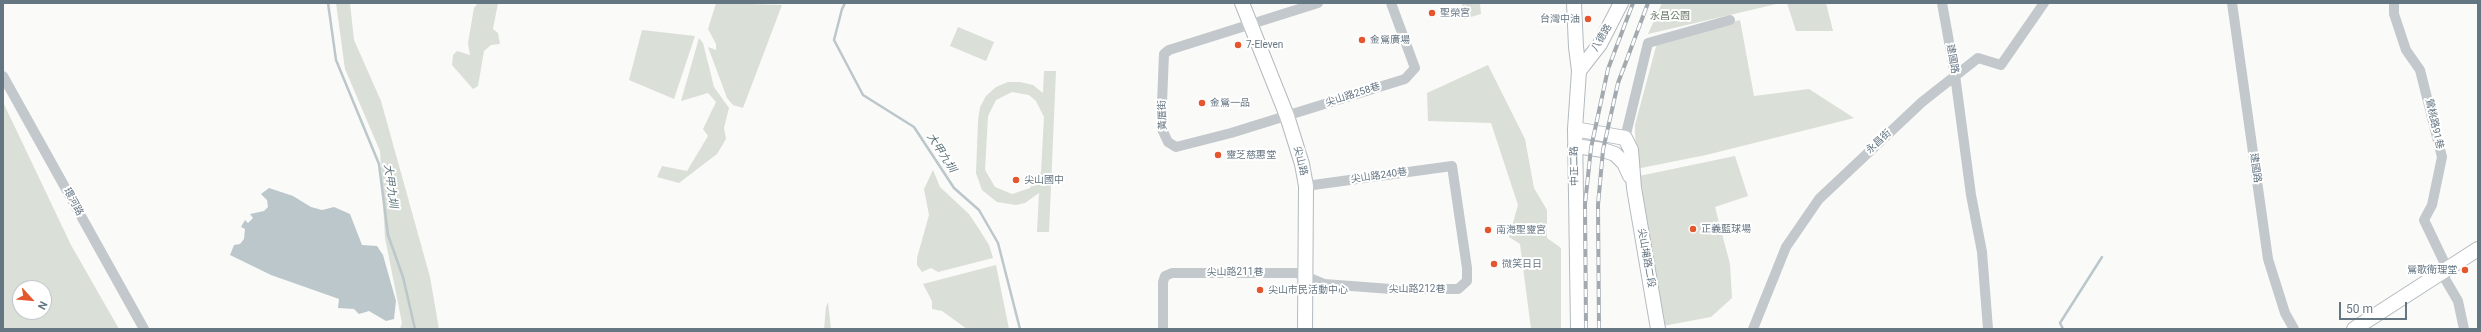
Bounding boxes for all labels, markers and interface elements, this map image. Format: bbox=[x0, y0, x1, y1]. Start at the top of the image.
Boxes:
place label: 聖榮宮 bbox=[1440, 7, 1470, 19]
marker: 聖榮宮 bbox=[1427, 8, 1437, 18]
park label: 永昌公園 bbox=[1650, 10, 1690, 22]
place label: 台灣中油 bbox=[1540, 13, 1580, 25]
marker: 台灣中油 bbox=[1583, 14, 1593, 24]
street label: 八德路 bbox=[1589, 22, 1615, 54]
place label: 金鶯廣場 bbox=[1370, 34, 1410, 46]
marker: 金鶯廣場 bbox=[1357, 35, 1367, 45]
place label: 7-Eleven bbox=[1246, 39, 1283, 51]
marker: 7-Eleven bbox=[1233, 40, 1243, 50]
street label: 建國路 bbox=[1943, 43, 1961, 75]
street label: 尖山路258巷 bbox=[1324, 81, 1382, 109]
place label: 金鶯一品 bbox=[1210, 97, 1250, 109]
marker: 金鶯一品 bbox=[1197, 98, 1207, 108]
street label: 鶯桃路91巷 bbox=[2422, 98, 2446, 150]
street label: 黃厝街 bbox=[1156, 100, 1170, 130]
street label: 永昌街 bbox=[1864, 127, 1894, 157]
water label: 大甲九圳 bbox=[923, 131, 959, 175]
street label: 尖山路 bbox=[1291, 145, 1309, 177]
street label: 中正二路 bbox=[1569, 146, 1581, 186]
place label: 靈芝慈惠堂 bbox=[1226, 149, 1276, 161]
marker: 靈芝慈惠堂 bbox=[1213, 150, 1223, 160]
street label: 建國路 bbox=[2247, 152, 2263, 184]
water label: 大甲九圳 bbox=[380, 163, 400, 209]
street label: 尖山路240巷 bbox=[1350, 166, 1408, 186]
place label: 尖山國中 bbox=[1024, 174, 1064, 186]
marker: 尖山國中 bbox=[1011, 175, 1021, 185]
street label: 環河路 bbox=[61, 186, 85, 218]
place label: 正義藍球場 bbox=[1701, 223, 1751, 235]
place label: 南海聖靈宮 bbox=[1496, 224, 1546, 236]
marker: 正義藍球場 bbox=[1688, 224, 1698, 234]
marker: 南海聖靈宮 bbox=[1483, 225, 1493, 235]
street label: 尖山埔路二段 bbox=[1635, 227, 1657, 289]
place label: 微笑日日 bbox=[1502, 258, 1542, 270]
marker: 微笑日日 bbox=[1489, 259, 1499, 269]
place label: 鶯歌衛理堂 bbox=[2407, 264, 2457, 276]
marker: 鶯歌衛理堂 bbox=[2460, 265, 2470, 275]
street label: 尖山路211巷 bbox=[1207, 266, 1263, 278]
north arrow bbox=[12, 280, 52, 320]
street label: 尖山路212巷 bbox=[1389, 283, 1445, 295]
place label: 尖山市民活動中心 bbox=[1268, 284, 1348, 296]
marker: 尖山市民活動中心 bbox=[1255, 285, 1265, 295]
scale bar bbox=[2341, 294, 2409, 320]
text: N bbox=[35, 299, 50, 312]
text: 50 m bbox=[2346, 302, 2373, 316]

